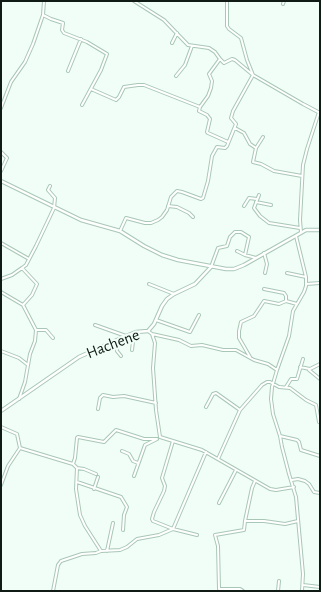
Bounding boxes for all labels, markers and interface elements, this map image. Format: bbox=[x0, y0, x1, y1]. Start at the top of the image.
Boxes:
street label: Hachene bbox=[84, 325, 142, 363]

